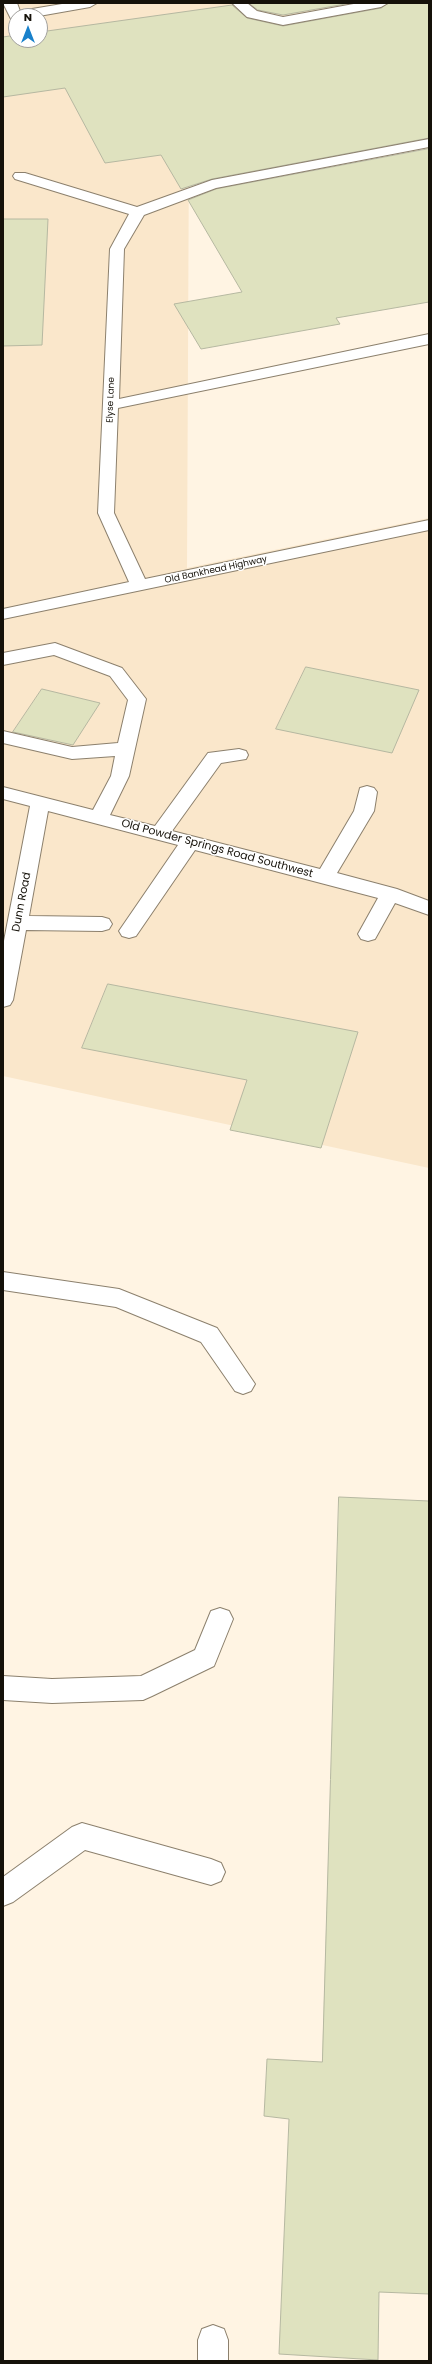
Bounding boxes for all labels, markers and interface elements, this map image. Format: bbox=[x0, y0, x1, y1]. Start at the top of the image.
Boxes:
north arrow bbox=[8, 8, 48, 48]
text: N bbox=[24, 9, 32, 25]
street label: Elyse Lane bbox=[105, 377, 117, 423]
street label: Old Bankhead Highway bbox=[164, 554, 268, 586]
street label: Old Powder Springs Road Southwest bbox=[120, 817, 314, 881]
street label: Dunn Road bbox=[10, 871, 34, 933]

